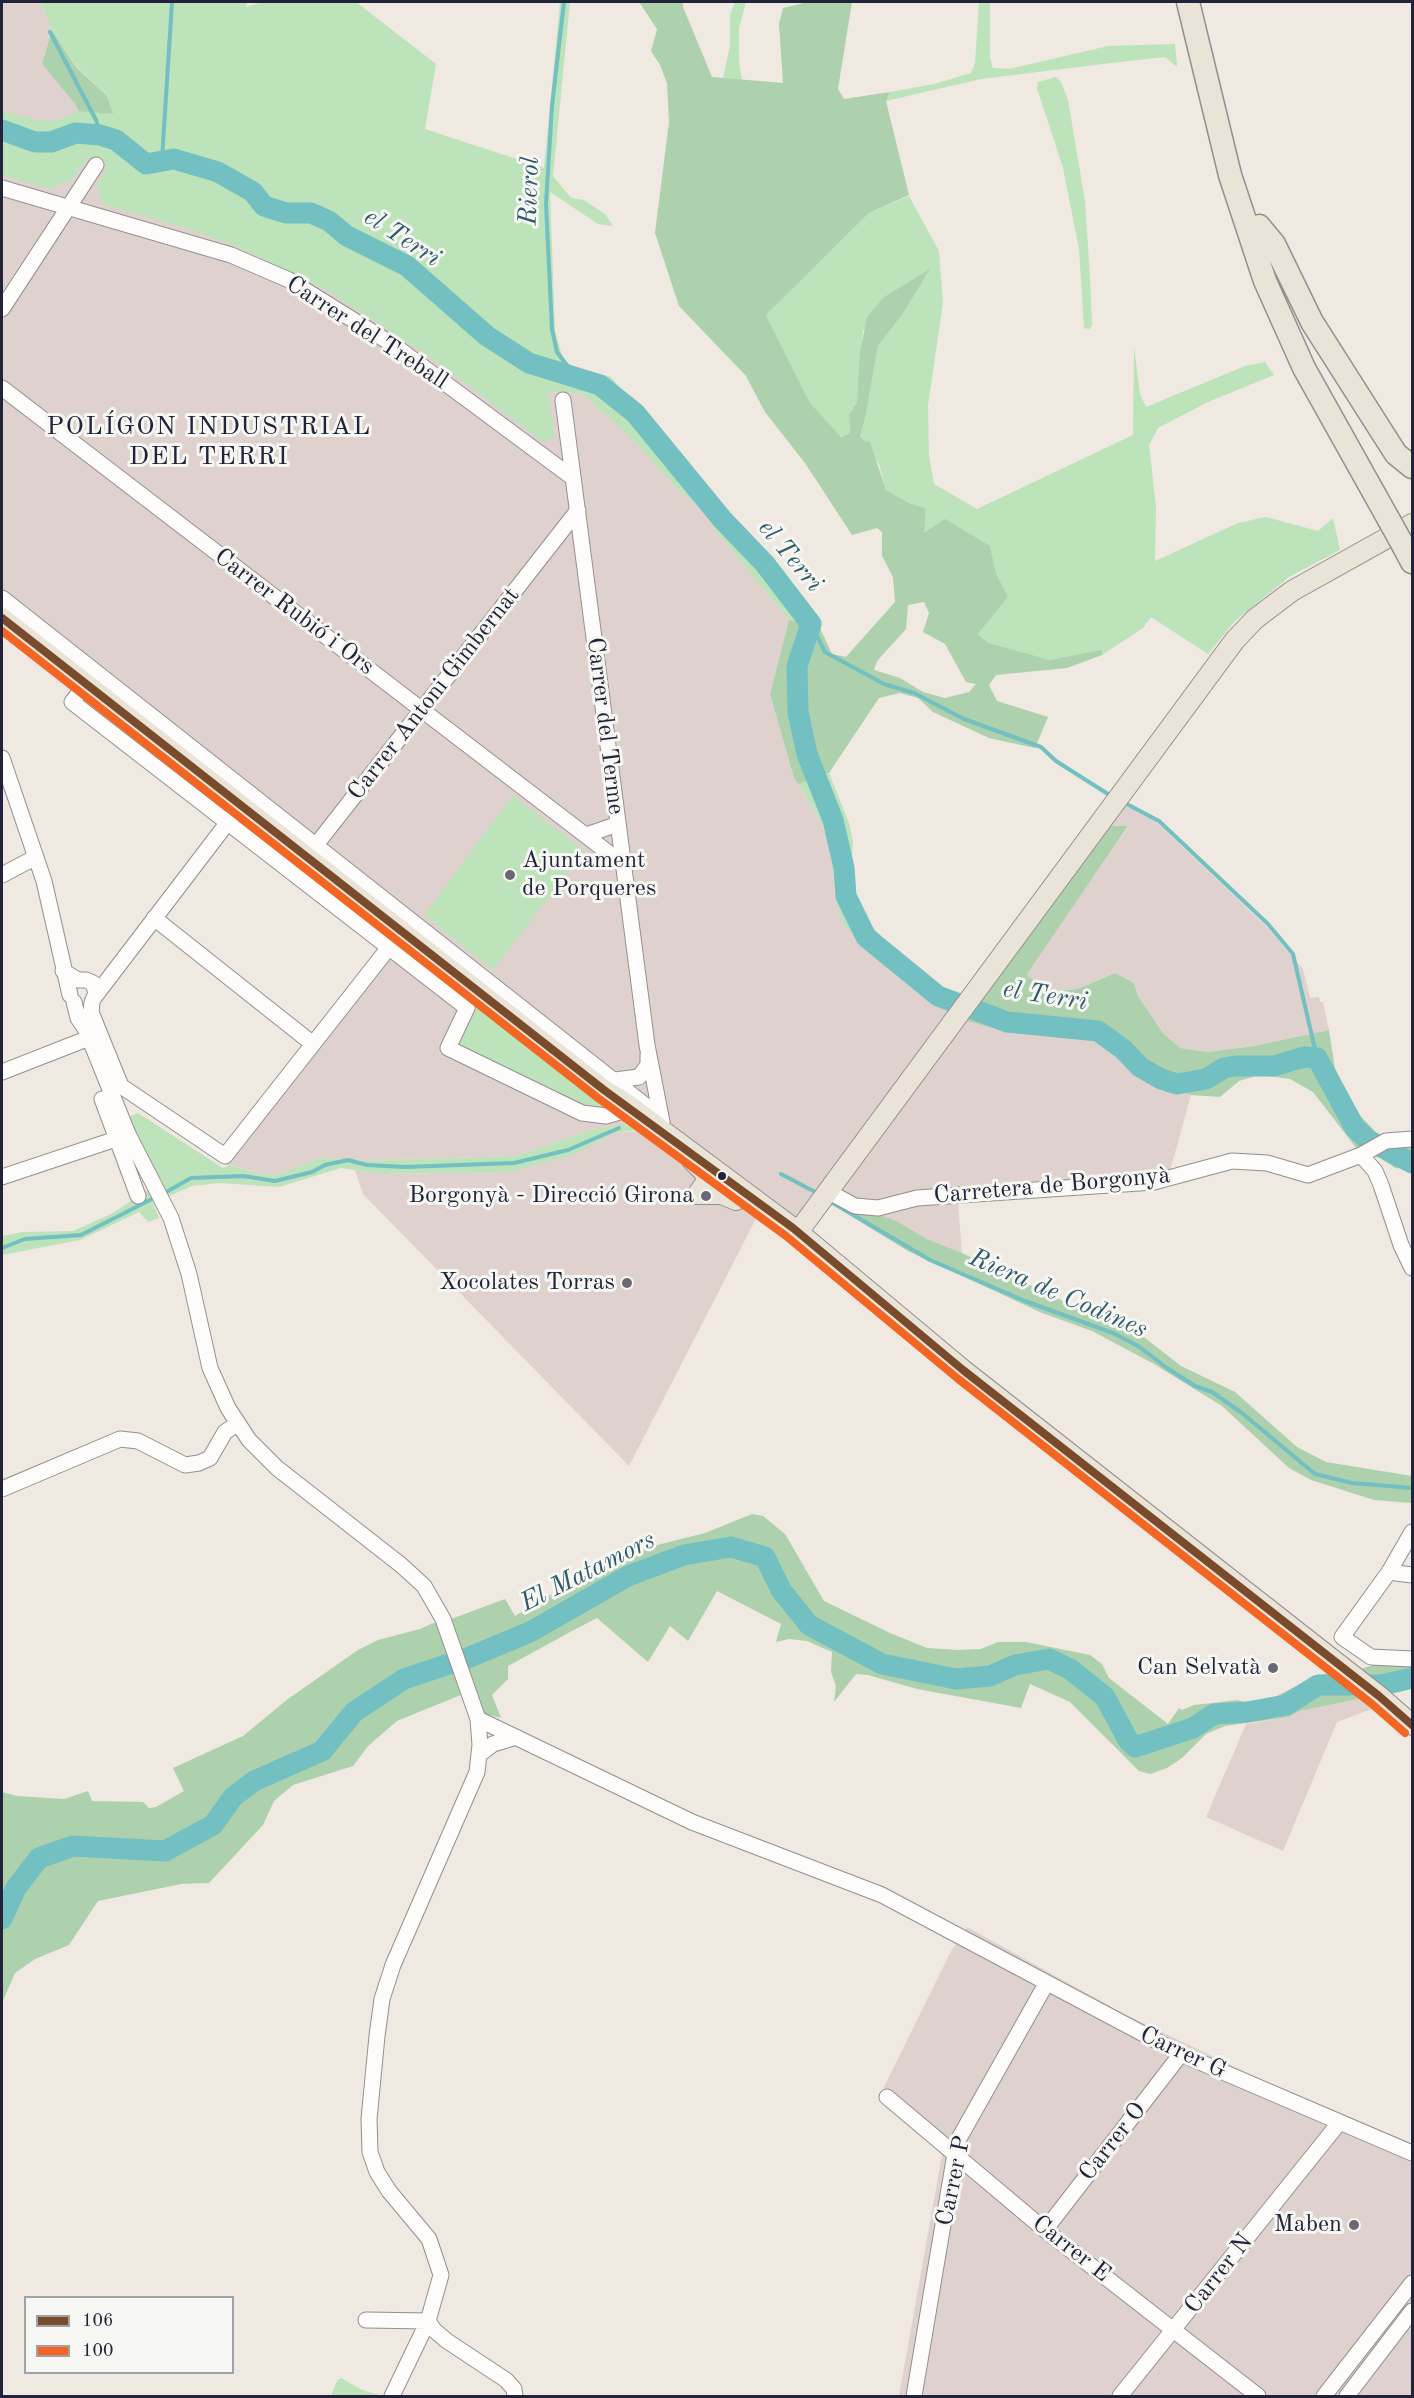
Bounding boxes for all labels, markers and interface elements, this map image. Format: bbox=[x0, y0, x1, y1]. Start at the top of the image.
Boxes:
water label: Rierol bbox=[513, 156, 547, 226]
water label: el Terri bbox=[358, 202, 446, 274]
street label: Carrer del Treball bbox=[281, 270, 453, 396]
district label: POLÍGON INDUSTRIAL DEL TERRI bbox=[46, 411, 372, 472]
water label: el Terri bbox=[751, 513, 829, 599]
street label: Carrer Rubió i Ors bbox=[208, 542, 380, 682]
street label: Carrer Antoni Gimbernat bbox=[342, 582, 526, 806]
street label: Carrer del Terme bbox=[580, 636, 630, 816]
place label: Ajuntament de Porqueres bbox=[522, 847, 656, 903]
marker: Ajuntament de Porqueres bbox=[503, 868, 517, 882]
water label: el Terri bbox=[1001, 974, 1089, 1018]
street label: Carretera de Borgonyà bbox=[932, 1161, 1172, 1211]
unlabelled marker bbox=[716, 1170, 728, 1182]
place label: Borgonyà - Direcció Girona bbox=[409, 1182, 694, 1210]
marker: Borgonyà - Direcció Girona bbox=[699, 1189, 713, 1203]
water label: Riera de Codines bbox=[964, 1242, 1152, 1346]
place label: Xocolates Torras bbox=[439, 1269, 615, 1297]
marker: Xocolates Torras bbox=[620, 1276, 634, 1290]
water label: El Matamors bbox=[515, 1525, 661, 1619]
place label: Can Selvatà bbox=[1137, 1654, 1261, 1682]
marker: Can Selvatà bbox=[1266, 1661, 1280, 1675]
street label: Carrer G bbox=[1135, 2020, 1231, 2086]
street label: Carrer O bbox=[1073, 2097, 1153, 2187]
street label: Carrer P bbox=[930, 2133, 978, 2229]
street label: Carrer E bbox=[1026, 2209, 1116, 2289]
place label: Maben bbox=[1274, 2211, 1342, 2239]
marker: Maben bbox=[1347, 2218, 1361, 2232]
street label: Carrer N bbox=[1179, 2228, 1259, 2320]
legend bbox=[24, 2296, 234, 2374]
text: 106 bbox=[82, 2312, 113, 2330]
text: 100 bbox=[82, 2342, 113, 2360]

